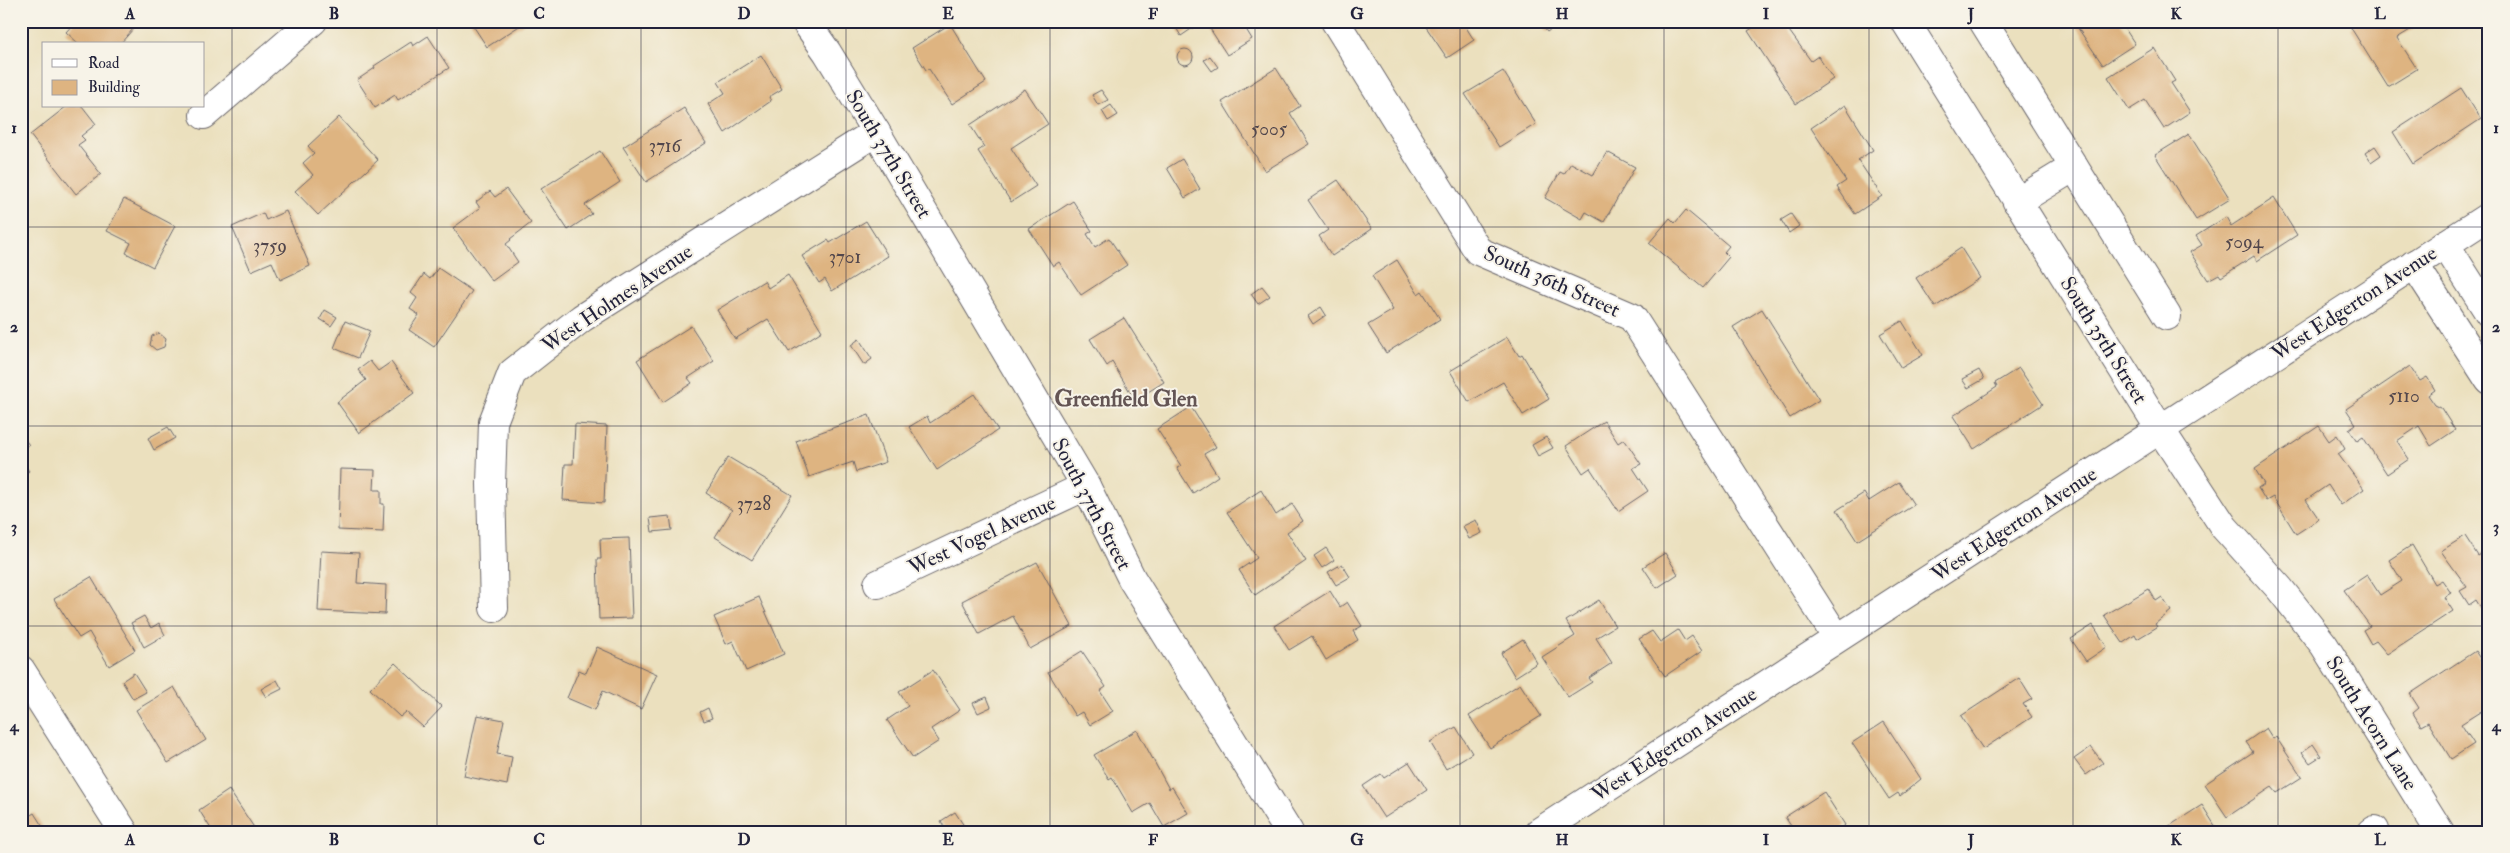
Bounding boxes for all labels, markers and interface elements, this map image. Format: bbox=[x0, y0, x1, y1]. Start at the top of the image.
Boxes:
text: A bbox=[124, 4, 136, 24]
text: B bbox=[329, 4, 339, 24]
text: C bbox=[533, 4, 545, 24]
text: D bbox=[737, 4, 751, 24]
text: E bbox=[942, 4, 954, 24]
text: F bbox=[1148, 4, 1158, 24]
text: G bbox=[1350, 4, 1364, 24]
text: H bbox=[1555, 4, 1569, 24]
text: I bbox=[1763, 4, 1770, 24]
text: J bbox=[1967, 4, 1975, 25]
text: K bbox=[2170, 4, 2182, 24]
text: L bbox=[2374, 4, 2386, 24]
legend bbox=[42, 42, 205, 108]
text: Road bbox=[88, 54, 120, 73]
text: Building bbox=[88, 78, 140, 97]
street label: South 37th Street bbox=[840, 85, 938, 224]
house number: 5005 bbox=[1251, 117, 1288, 141]
text: 1 bbox=[11, 118, 17, 138]
text: 1 bbox=[2493, 118, 2499, 138]
house number: 3716 bbox=[649, 134, 683, 158]
house number: 5094 bbox=[2225, 230, 2264, 254]
house number: 3759 bbox=[253, 234, 287, 258]
street label: West Holmes Avenue bbox=[536, 238, 698, 359]
street label: South 36th Street bbox=[1479, 239, 1624, 324]
street label: West Edgerton Avenue bbox=[2266, 240, 2442, 368]
house number: 3701 bbox=[829, 245, 861, 269]
street label: South 35th Street bbox=[2054, 272, 2154, 409]
text: 2 bbox=[10, 317, 18, 337]
text: 2 bbox=[2492, 317, 2500, 337]
house number: 5110 bbox=[2388, 384, 2420, 408]
district label: Greenfield Glen bbox=[1054, 385, 1198, 413]
street label: South 37th Street bbox=[1046, 434, 1138, 575]
street label: West Edgerton Avenue bbox=[1926, 461, 2102, 589]
street label: West Vogel Avenue bbox=[903, 489, 1060, 582]
house number: 3728 bbox=[737, 492, 771, 516]
text: 3 bbox=[11, 517, 17, 537]
text: 3 bbox=[2493, 517, 2499, 537]
street label: South Acorn Lane bbox=[2320, 651, 2424, 796]
street label: West Edgerton Avenue bbox=[1586, 681, 1762, 809]
text: 4 bbox=[9, 716, 20, 736]
text: 4 bbox=[2491, 716, 2502, 736]
text: A bbox=[124, 830, 136, 850]
text: B bbox=[329, 830, 339, 850]
text: C bbox=[533, 830, 545, 850]
text: D bbox=[737, 830, 751, 850]
text: E bbox=[942, 830, 954, 850]
text: F bbox=[1148, 830, 1158, 850]
text: G bbox=[1350, 830, 1364, 850]
text: H bbox=[1555, 830, 1569, 850]
text: I bbox=[1763, 830, 1770, 850]
text: J bbox=[1967, 830, 1975, 851]
text: K bbox=[2170, 830, 2182, 850]
text: L bbox=[2374, 830, 2386, 850]

